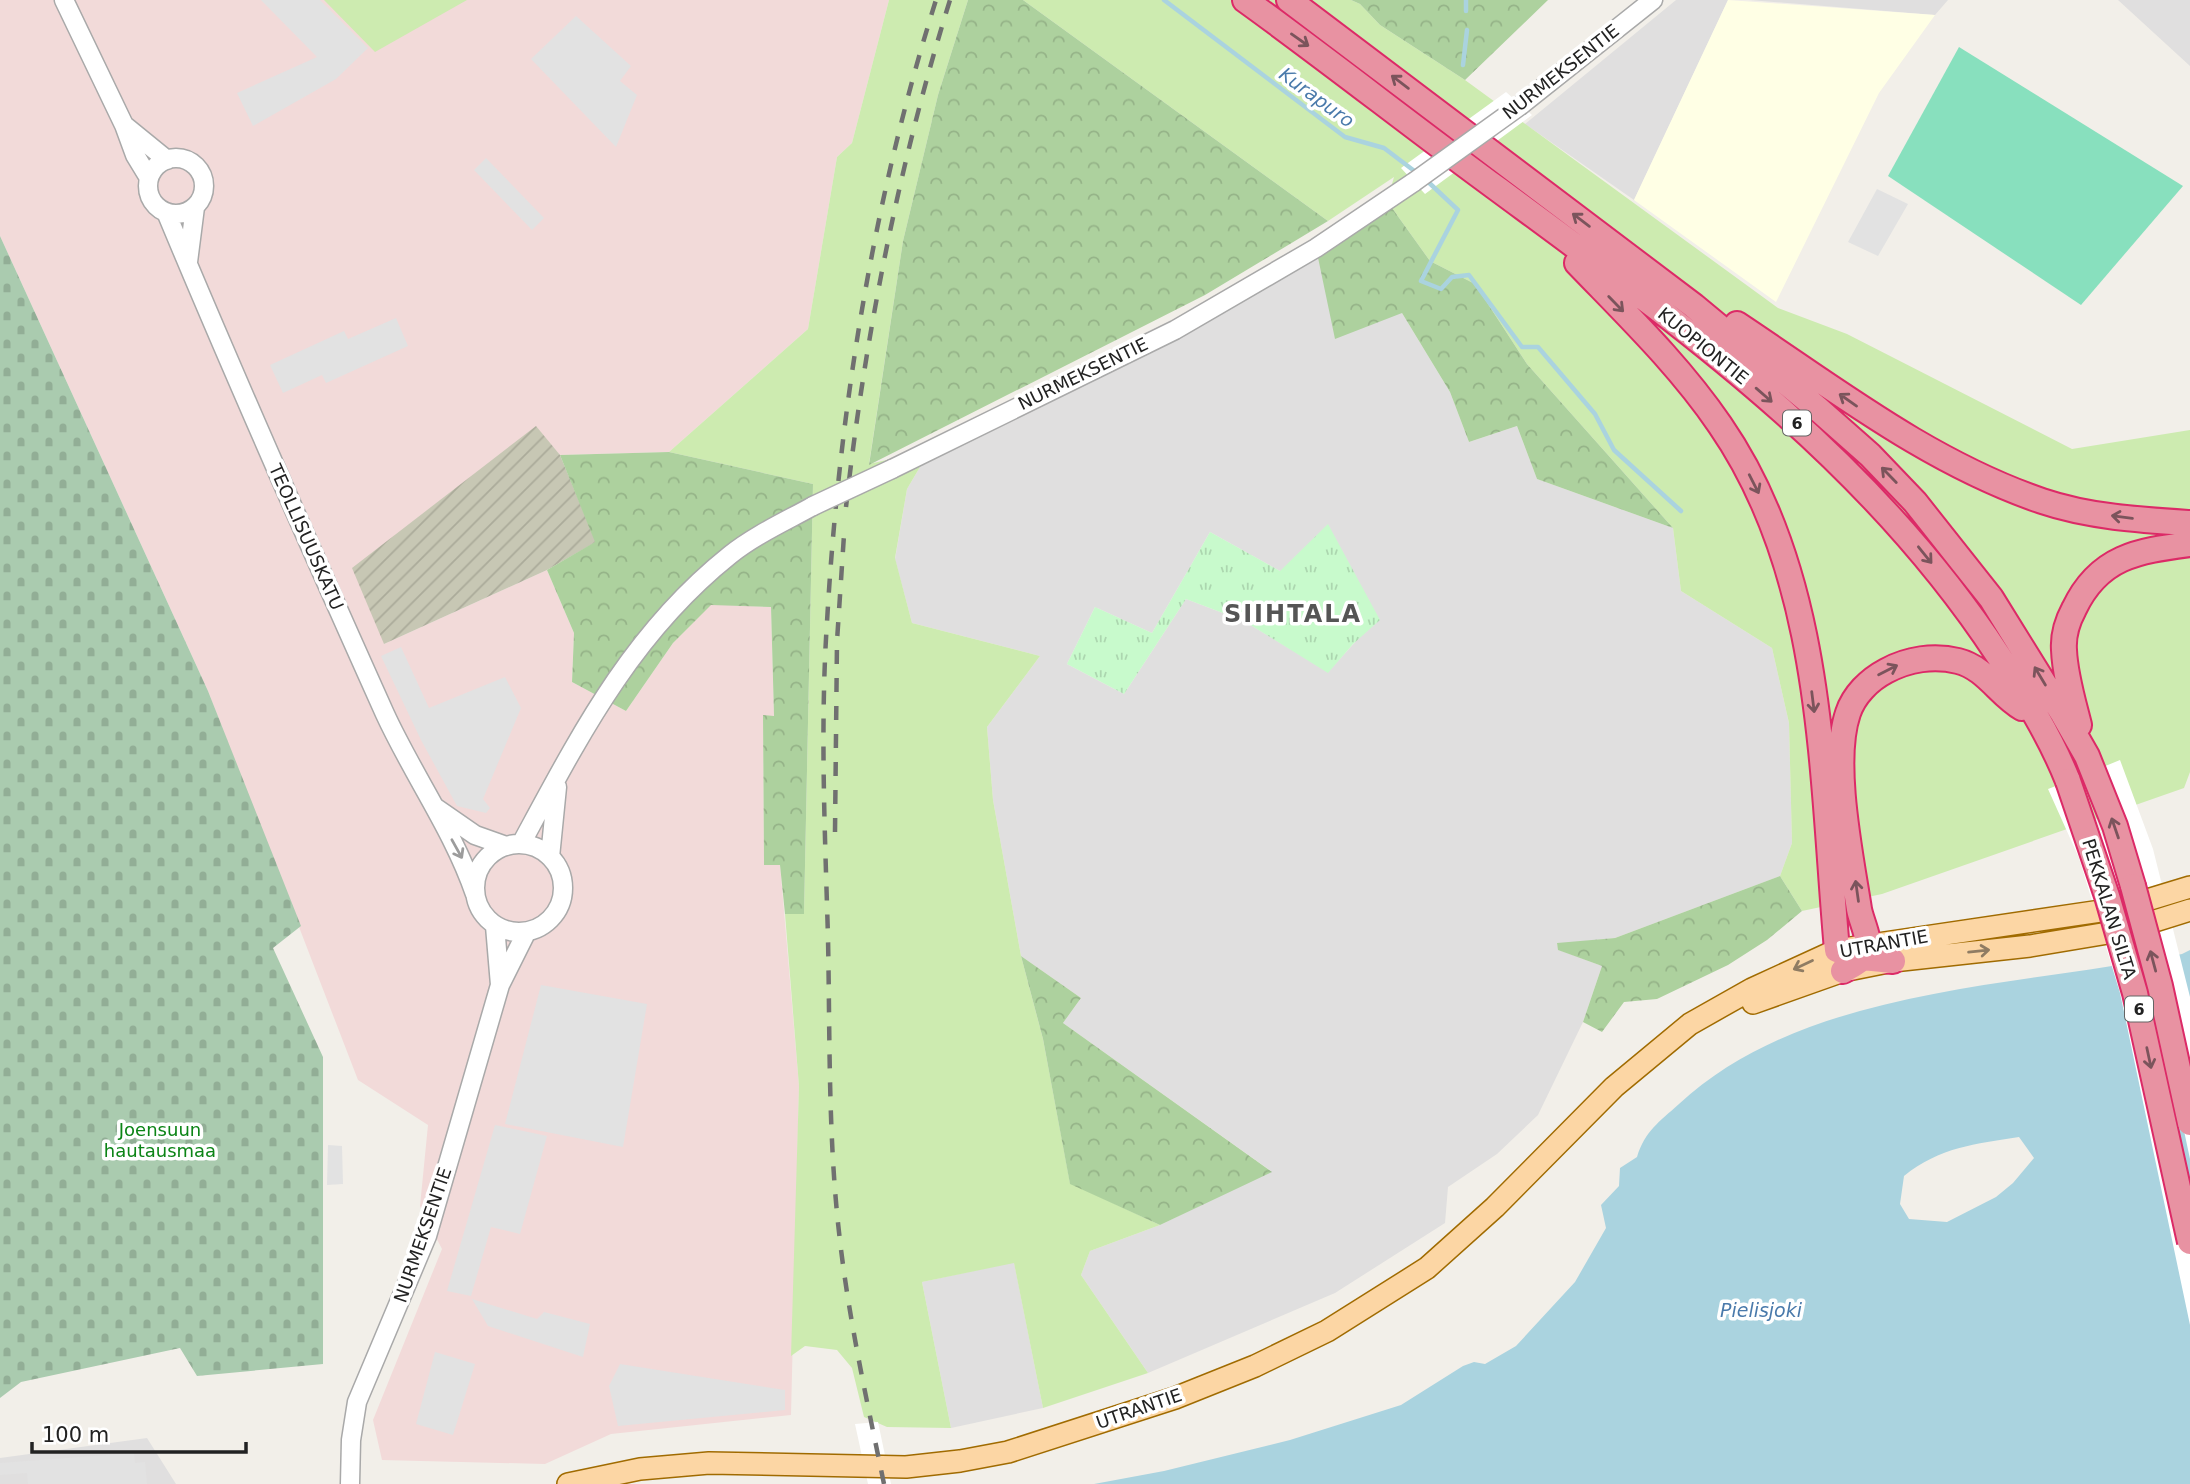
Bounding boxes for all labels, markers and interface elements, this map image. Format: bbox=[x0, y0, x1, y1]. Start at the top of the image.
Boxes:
street label: NURMEKSENTIE bbox=[1498, 20, 1623, 124]
one-way arrow bbox=[1290, 33, 1309, 47]
water label: Kurapuro bbox=[1275, 63, 1359, 131]
one-way arrow bbox=[1391, 75, 1409, 90]
one-way arrow bbox=[1572, 212, 1591, 227]
one-way arrow bbox=[1608, 295, 1625, 312]
street label: KUOPIONTIE bbox=[1654, 303, 1753, 388]
street label: NURMEKSENTIE bbox=[1014, 333, 1151, 414]
one-way arrow bbox=[1755, 387, 1773, 403]
one-way arrow bbox=[1839, 393, 1858, 407]
road number: 6 bbox=[1783, 410, 1811, 436]
street label: TEOLLISUUSKATU bbox=[264, 460, 348, 613]
one-way arrow bbox=[1881, 467, 1898, 484]
one-way arrow bbox=[1748, 473, 1762, 494]
one-way arrow bbox=[2111, 511, 2134, 524]
one-way arrow bbox=[1917, 546, 1933, 564]
district label: SIIHTALA bbox=[1224, 600, 1362, 628]
one-way arrow bbox=[1877, 663, 1897, 677]
one-way arrow bbox=[2033, 666, 2047, 686]
one-way arrow bbox=[1807, 690, 1820, 712]
one-way arrow bbox=[2108, 818, 2120, 840]
street label: PEKKALAN SILTA bbox=[2078, 836, 2141, 982]
one-way arrow bbox=[450, 838, 464, 858]
one-way arrow bbox=[1850, 880, 1863, 903]
street label: UTRANTIE bbox=[1838, 925, 1930, 962]
one-way arrow bbox=[1967, 944, 1989, 957]
one-way arrow bbox=[2146, 950, 2159, 973]
one-way arrow bbox=[1793, 959, 1814, 972]
road number: 6 bbox=[2125, 996, 2153, 1021]
one-way arrow bbox=[2143, 1046, 2157, 1069]
park label: Joensuun hautausmaa bbox=[104, 1119, 216, 1161]
street label: NURMEKSENTIE bbox=[390, 1164, 456, 1305]
water label: Pielisjoki bbox=[1720, 1299, 1803, 1321]
street label: UTRANTIE bbox=[1093, 1384, 1185, 1433]
scale bar bbox=[32, 1410, 245, 1454]
text: 100 m bbox=[42, 1423, 109, 1447]

